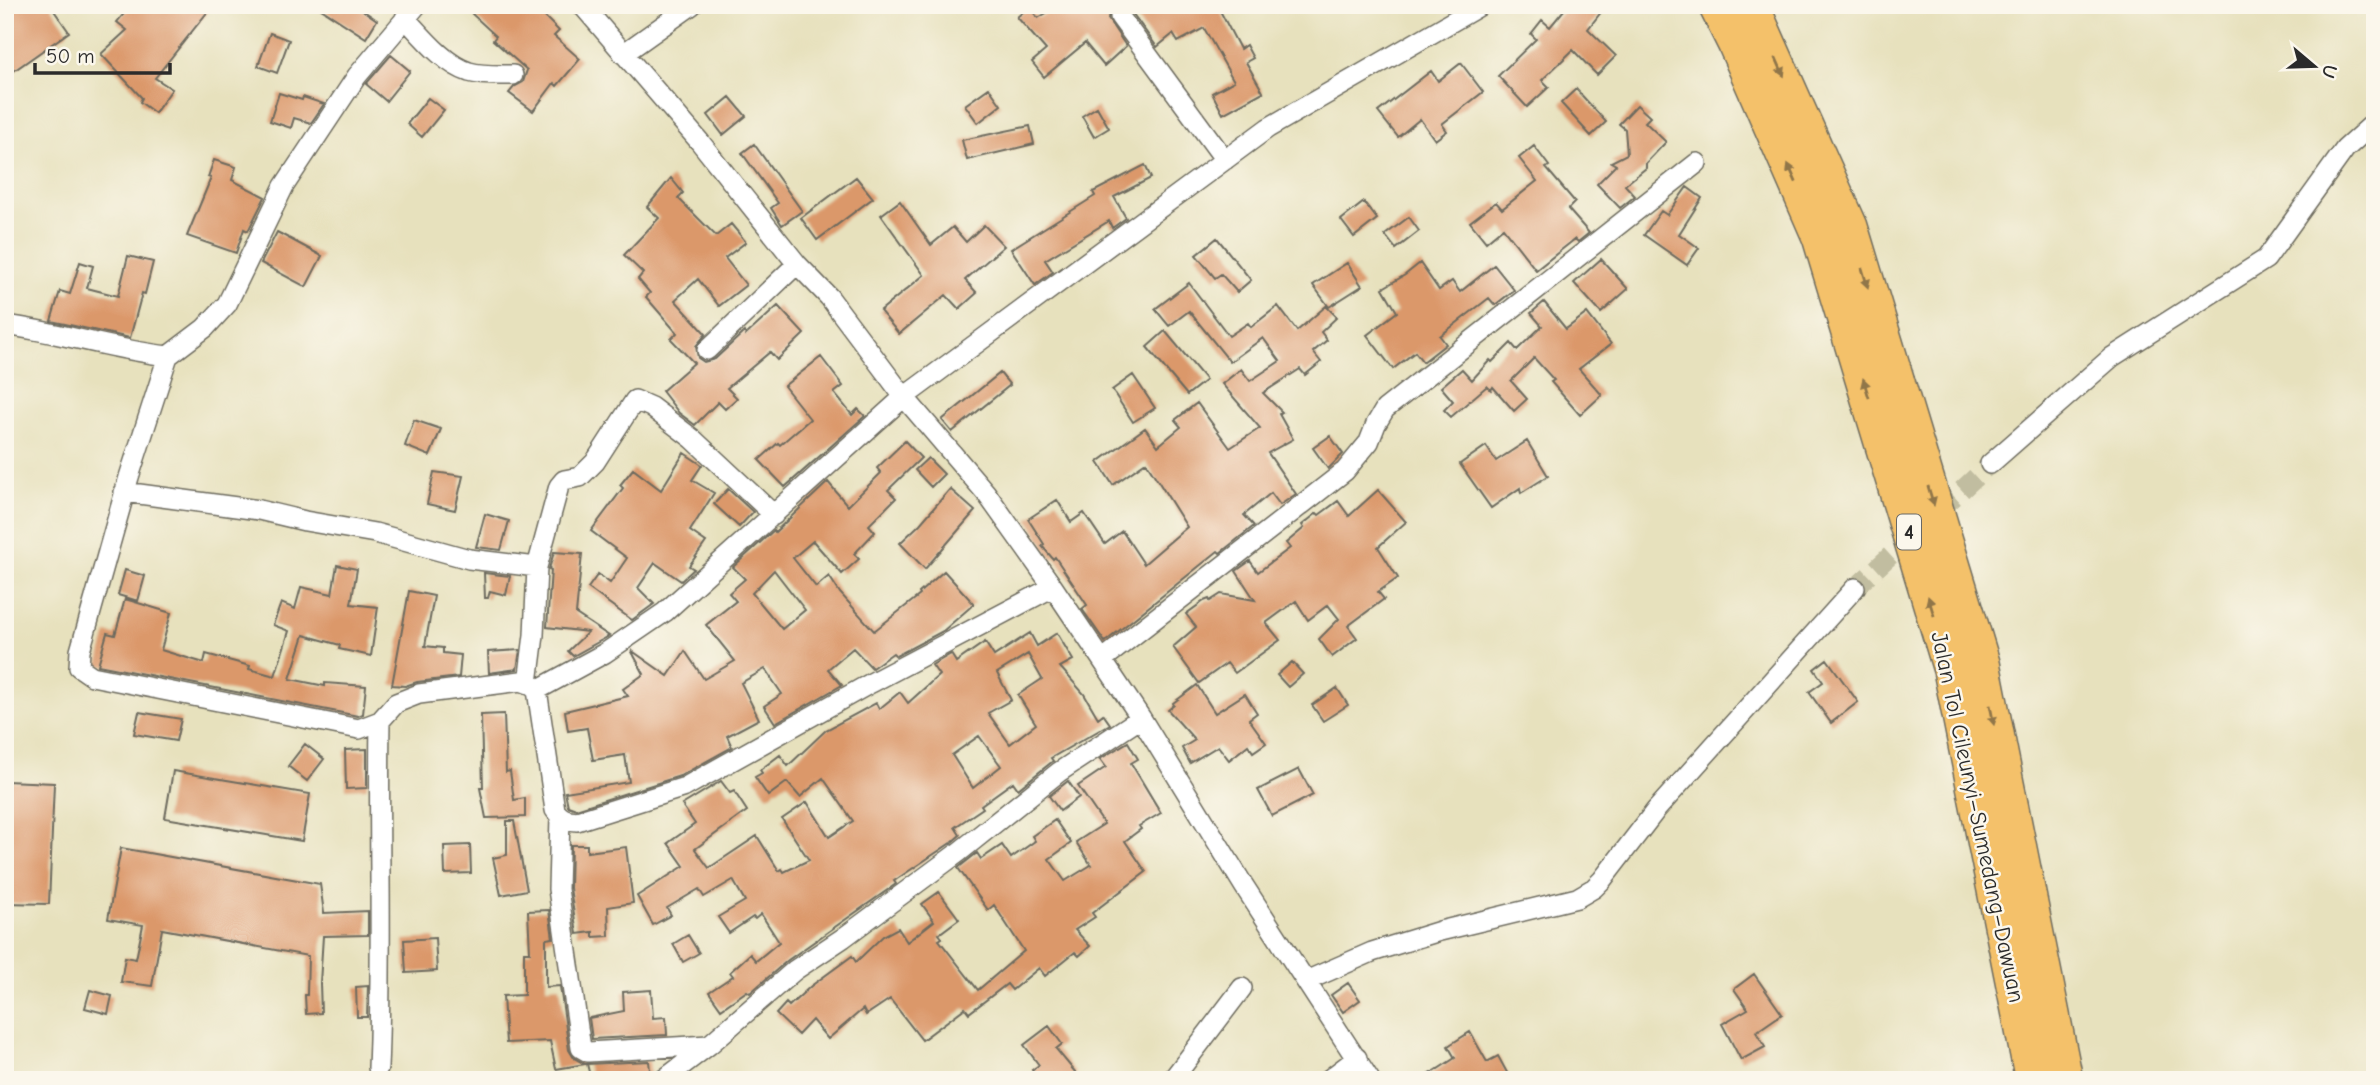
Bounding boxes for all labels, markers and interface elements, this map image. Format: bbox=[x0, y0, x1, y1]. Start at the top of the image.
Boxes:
scale bar bbox=[35, 32, 170, 76]
north arrow bbox=[2278, 32, 2348, 102]
text: 50 m bbox=[46, 44, 95, 68]
one-way arrow bbox=[1774, 57, 1786, 77]
text: U bbox=[2317, 62, 2342, 81]
one-way arrow bbox=[1786, 163, 1798, 183]
one-way arrow bbox=[1861, 267, 1871, 288]
one-way arrow bbox=[1860, 377, 1870, 398]
one-way arrow bbox=[1927, 485, 1937, 506]
road number: 4 bbox=[1897, 514, 1921, 550]
one-way arrow bbox=[1926, 595, 1936, 616]
street label: Jalan Tol Cileunyi–Sumedang–Dawuan bbox=[1925, 629, 2031, 1005]
one-way arrow bbox=[1986, 704, 1997, 726]

